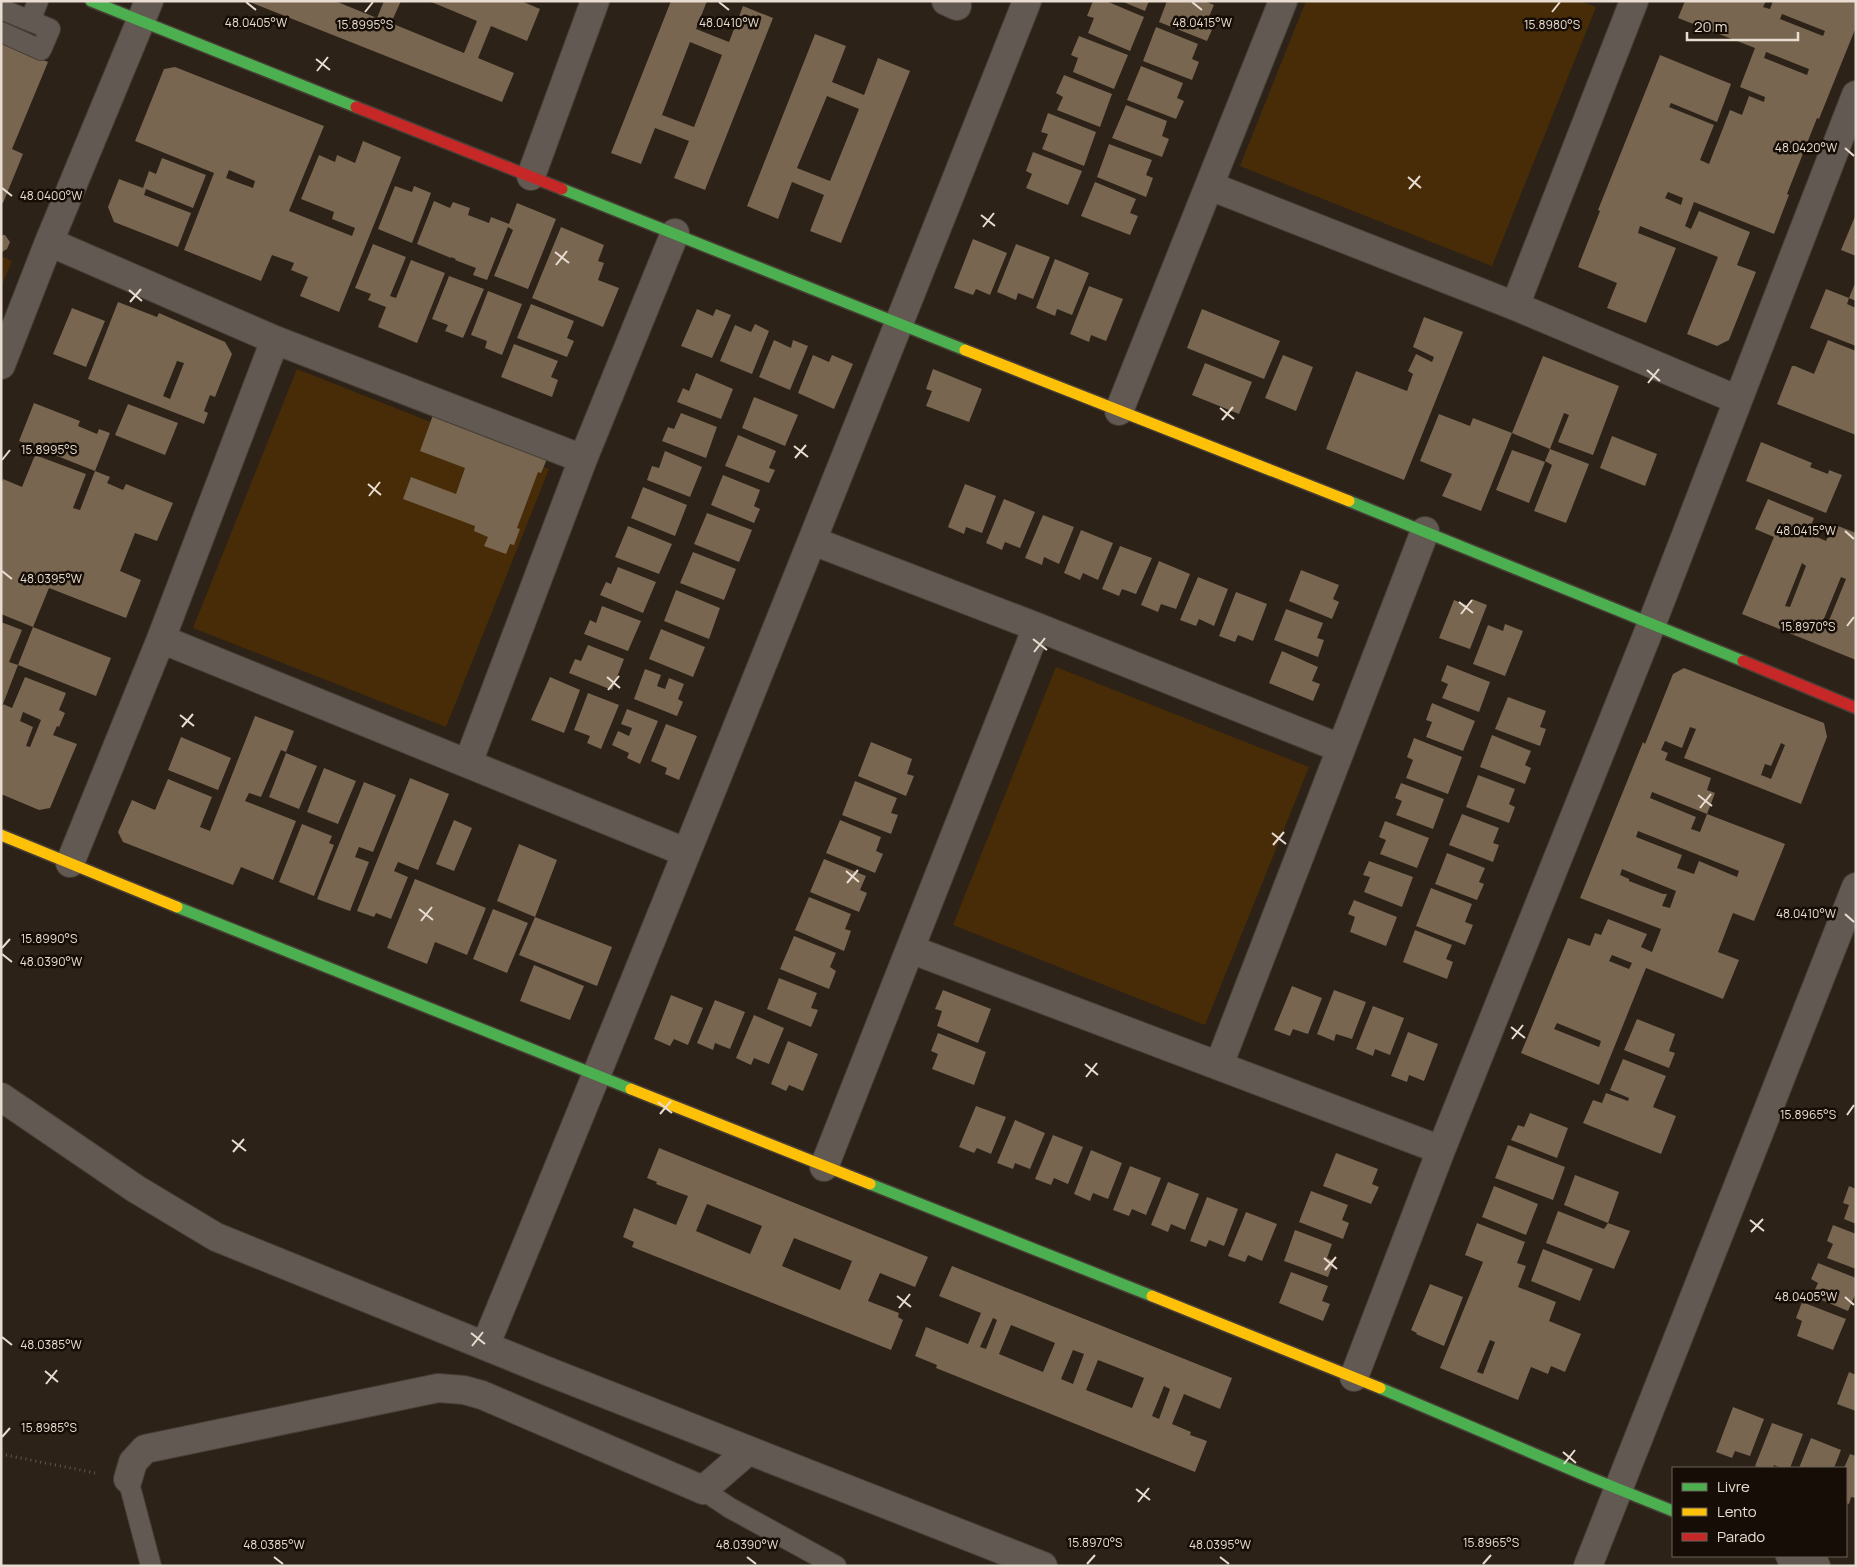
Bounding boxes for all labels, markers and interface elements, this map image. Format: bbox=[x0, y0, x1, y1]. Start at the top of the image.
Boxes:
scale bar bbox=[1687, 10, 1798, 42]
text: 48.0405°W bbox=[225, 14, 288, 31]
text: 48.0410°W bbox=[699, 14, 760, 31]
text: 48.0415°W bbox=[1172, 14, 1233, 31]
text: 15.8995°S bbox=[337, 16, 393, 33]
text: 15.8980°S bbox=[1524, 16, 1580, 33]
text: 20 m bbox=[1694, 16, 1727, 37]
text: 48.0420°W bbox=[1775, 139, 1838, 156]
text: 48.0400°W bbox=[20, 187, 83, 204]
text: 15.8995°S bbox=[21, 441, 77, 458]
text: 48.0415°W bbox=[1776, 522, 1837, 539]
text: 48.0395°W bbox=[20, 570, 83, 587]
text: 15.8970°S bbox=[1780, 618, 1836, 635]
text: 48.0410°W bbox=[1776, 905, 1837, 922]
text: 15.8990°S bbox=[21, 930, 77, 947]
text: 48.0390°W bbox=[20, 953, 83, 970]
text: 15.8965°S bbox=[1780, 1106, 1836, 1123]
text: 48.0405°W bbox=[1775, 1288, 1838, 1305]
text: 48.0385°W bbox=[20, 1336, 83, 1353]
text: 15.8985°S bbox=[21, 1419, 77, 1436]
legend bbox=[1672, 1467, 1847, 1557]
text: Livre bbox=[1717, 1476, 1750, 1497]
text: Lento bbox=[1717, 1501, 1757, 1522]
text: Parado bbox=[1717, 1526, 1765, 1547]
text: 15.8970°S bbox=[1067, 1534, 1123, 1551]
text: 15.8965°S bbox=[1463, 1534, 1519, 1551]
text: 48.0385°W bbox=[243, 1536, 306, 1553]
text: 48.0390°W bbox=[716, 1536, 779, 1553]
text: 48.0395°W bbox=[1189, 1536, 1252, 1553]

